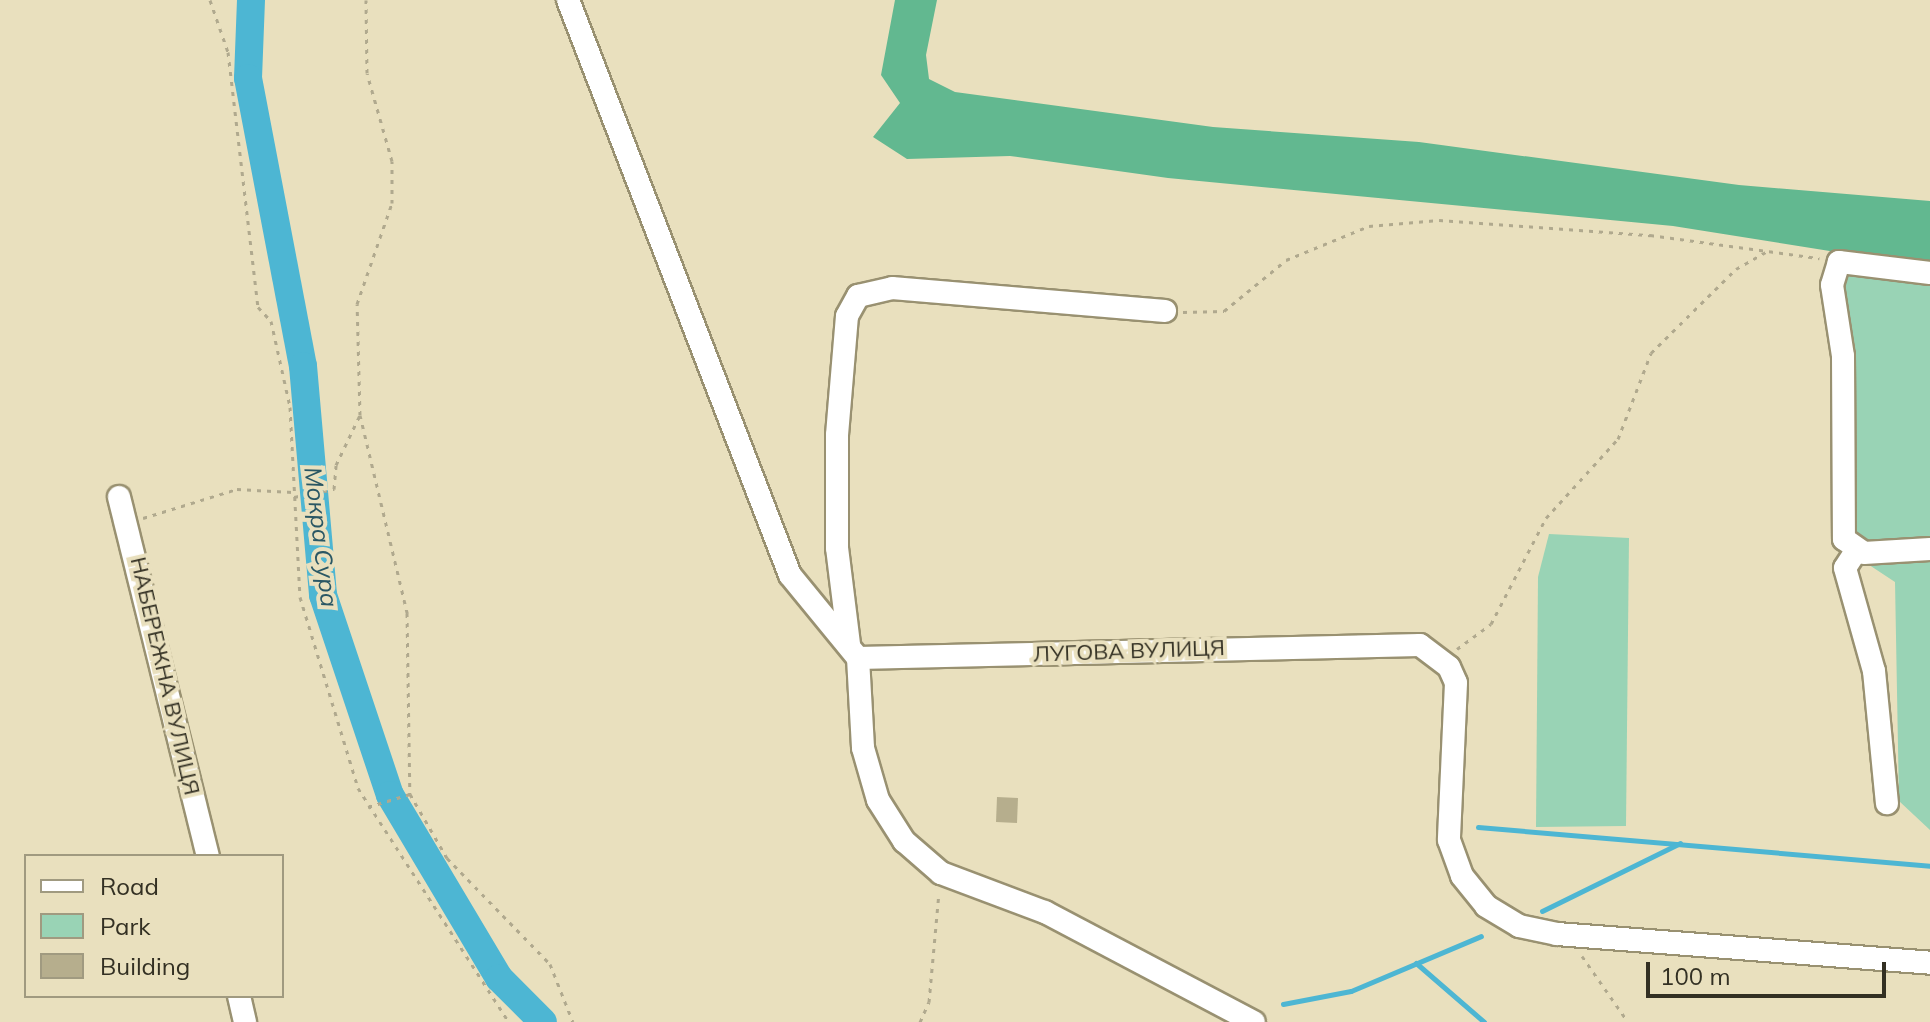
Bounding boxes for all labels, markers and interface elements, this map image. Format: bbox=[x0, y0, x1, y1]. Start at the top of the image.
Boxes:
water label: Мокра Сура bbox=[298, 465, 344, 609]
street label: НАБЕРЕЖНА ВУЛИЦЯ bbox=[125, 554, 205, 798]
street label: ЛУГОВА ВУЛИЦЯ bbox=[1033, 634, 1225, 668]
legend bbox=[24, 854, 284, 998]
text: Road bbox=[100, 871, 159, 901]
text: Park bbox=[100, 911, 151, 941]
scale bar bbox=[1650, 946, 1890, 996]
text: Building bbox=[100, 951, 190, 981]
text: 100 m bbox=[1660, 961, 1731, 991]

